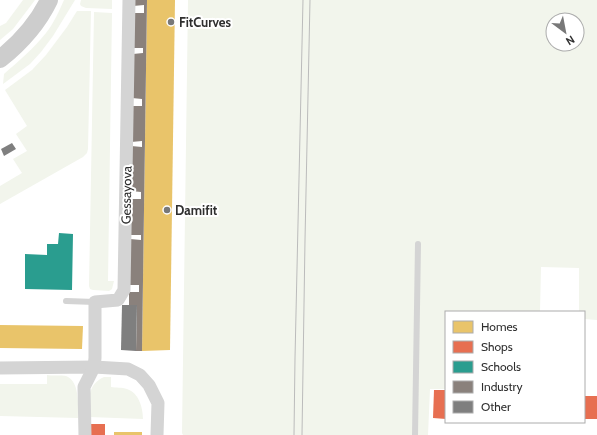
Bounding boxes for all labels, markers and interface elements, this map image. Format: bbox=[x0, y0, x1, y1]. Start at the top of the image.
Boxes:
north arrow bbox=[545, 12, 585, 52]
place label: FitCurves bbox=[179, 14, 232, 30]
marker: FitCurves bbox=[166, 17, 176, 27]
text: N bbox=[563, 32, 577, 48]
street label: Gessayova bbox=[117, 165, 135, 224]
place label: Damifit bbox=[175, 202, 218, 218]
marker: Damifit bbox=[162, 205, 172, 215]
legend bbox=[445, 311, 585, 423]
text: Homes bbox=[481, 319, 518, 334]
text: Shops bbox=[481, 339, 513, 354]
text: Schools bbox=[481, 359, 521, 374]
text: Industry bbox=[481, 379, 522, 394]
text: Other bbox=[481, 399, 511, 414]

